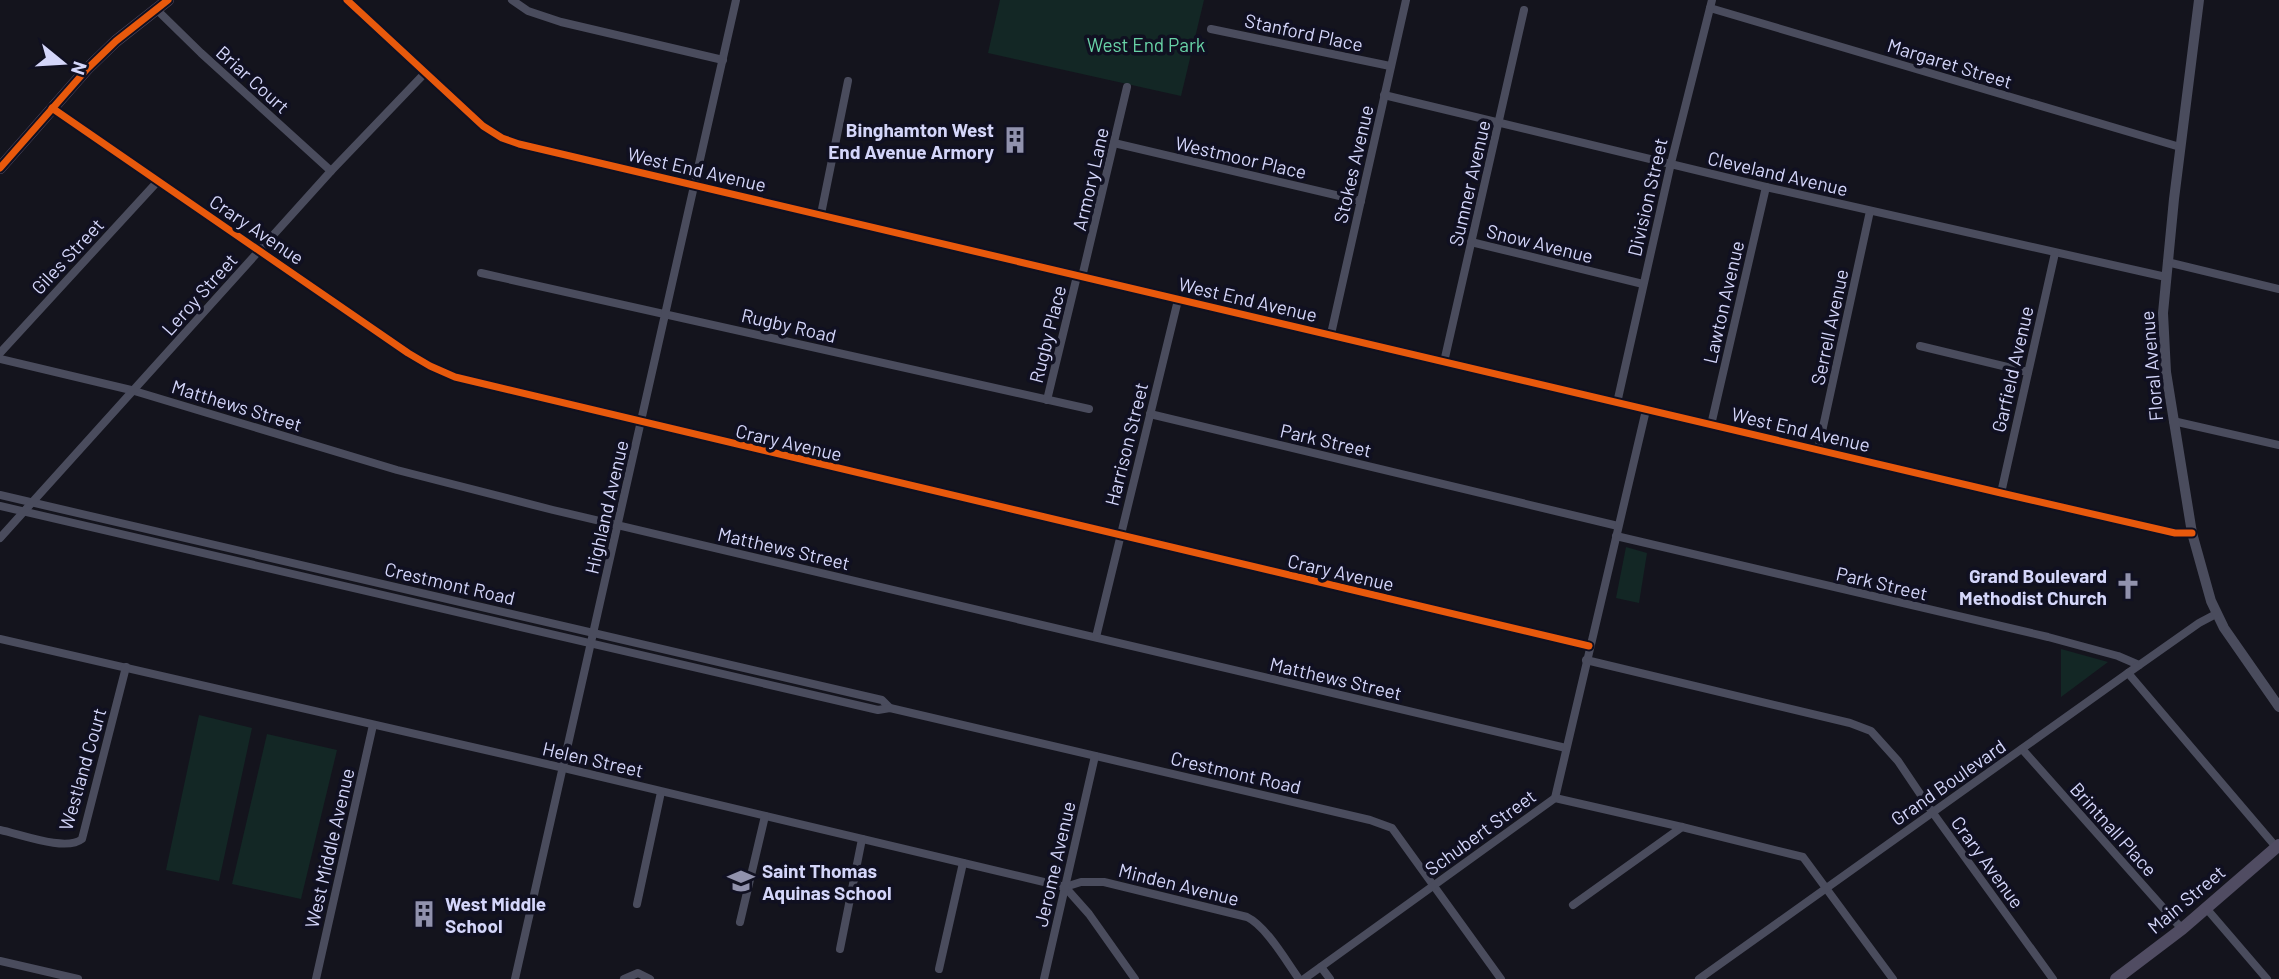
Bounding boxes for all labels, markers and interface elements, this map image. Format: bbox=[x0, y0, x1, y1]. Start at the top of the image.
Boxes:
street label: Stanford Place bbox=[1243, 8, 1365, 56]
north arrow bbox=[28, 28, 98, 98]
park label: West End Park bbox=[1087, 33, 1205, 56]
street label: Margaret Street bbox=[1885, 33, 2015, 93]
street label: Briar Court bbox=[212, 40, 294, 118]
text: N bbox=[67, 59, 93, 78]
street label: Stokes Avenue bbox=[1328, 103, 1378, 225]
place label: Binghamton West End Avenue Armory bbox=[828, 118, 994, 163]
street label: Sumner Avenue bbox=[1443, 118, 1495, 248]
building icon: Binghamton West End Avenue Armory bbox=[1000, 125, 1030, 155]
street label: Armory Lane bbox=[1067, 125, 1113, 233]
street label: Westmoor Place bbox=[1173, 131, 1309, 183]
street label: Division Street bbox=[1622, 136, 1672, 258]
street label: West End Avenue bbox=[625, 142, 769, 196]
street label: Cleveland Avenue bbox=[1706, 146, 1850, 200]
street label: Crary Avenue bbox=[206, 189, 308, 269]
street label: Giles Street bbox=[26, 213, 108, 299]
street label: Snow Avenue bbox=[1484, 219, 1596, 267]
street label: Lawton Avenue bbox=[1698, 238, 1748, 366]
street label: Leroy Street bbox=[156, 248, 242, 340]
street label: Serrell Avenue bbox=[1805, 267, 1853, 387]
street label: West End Avenue bbox=[1176, 272, 1320, 326]
street label: Rugby Place bbox=[1024, 283, 1070, 385]
street label: Rugby Road bbox=[739, 303, 839, 347]
street label: Garfield Avenue bbox=[1986, 304, 2038, 434]
street label: Floral Avenue bbox=[2135, 310, 2167, 422]
street label: Matthews Street bbox=[169, 374, 305, 436]
street label: Harrison Street bbox=[1100, 380, 1152, 508]
street label: West End Avenue bbox=[1729, 402, 1873, 456]
street label: Park Street bbox=[1278, 418, 1374, 462]
street label: Crary Avenue bbox=[734, 419, 844, 465]
street label: Highland Avenue bbox=[579, 438, 633, 576]
street label: Matthews Street bbox=[716, 522, 852, 574]
street label: Crary Avenue bbox=[1286, 549, 1396, 595]
street label: Crestmont Road bbox=[382, 557, 518, 609]
street label: Park Street bbox=[1834, 561, 1930, 605]
place label: Grand Boulevard Methodist Church bbox=[1959, 564, 2107, 609]
church icon: Grand Boulevard Methodist Church bbox=[2113, 571, 2143, 601]
street label: Matthews Street bbox=[1268, 652, 1404, 704]
street label: Westland Court bbox=[54, 705, 110, 833]
street label: Grand Boulevard bbox=[1886, 734, 2010, 830]
street label: Helen Street bbox=[540, 736, 646, 782]
street label: Crestmont Road bbox=[1168, 746, 1304, 798]
street label: West Middle Avenue bbox=[299, 766, 359, 930]
street label: Brintnall Place bbox=[2066, 777, 2162, 881]
street label: Schubert Street bbox=[1420, 784, 1540, 880]
street label: Jerome Avenue bbox=[1028, 799, 1080, 929]
street label: Crary Avenue bbox=[1947, 811, 2029, 913]
street label: Minden Avenue bbox=[1116, 858, 1242, 910]
place label: Saint Thomas Aquinas School bbox=[762, 859, 892, 904]
street label: Main Street bbox=[2143, 860, 2229, 938]
school or university icon: Saint Thomas Aquinas School bbox=[726, 866, 756, 896]
place label: West Middle School bbox=[445, 892, 546, 937]
building icon: West Middle School bbox=[409, 899, 439, 929]

